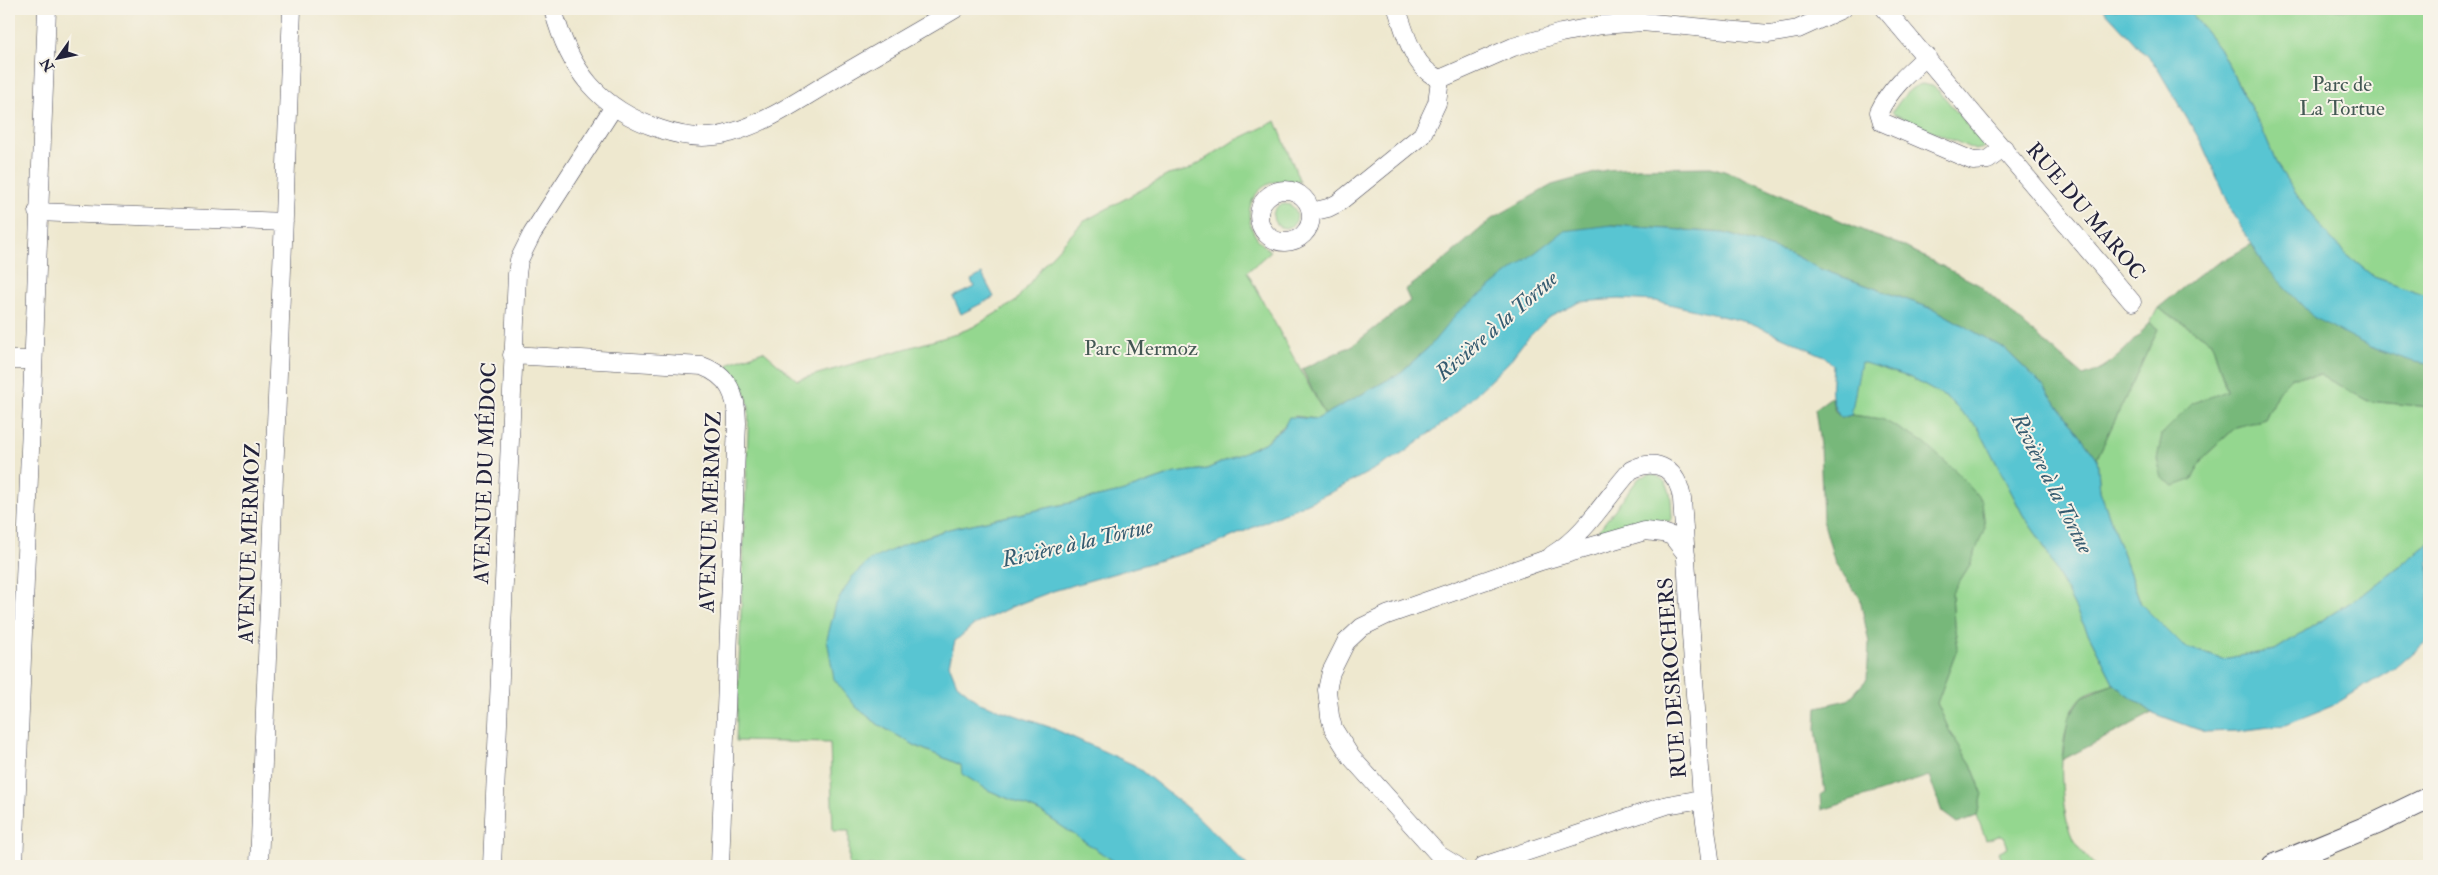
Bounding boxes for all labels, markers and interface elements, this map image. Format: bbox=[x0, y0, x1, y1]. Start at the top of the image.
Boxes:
north arrow bbox=[32, 32, 82, 82]
text: N bbox=[37, 55, 59, 76]
park label: Parc de La Tortue bbox=[2299, 71, 2385, 122]
street label: RUE DU MAROC bbox=[2020, 137, 2151, 286]
water label: Rivière à la Tortue bbox=[1429, 264, 1564, 387]
park label: Parc Mermoz bbox=[1084, 335, 1198, 362]
street label: AVENUE DU MÉDOC bbox=[468, 362, 503, 585]
water label: Rivière à la Tortue bbox=[2004, 408, 2100, 559]
street label: AVENUE MERMOZ bbox=[693, 411, 728, 614]
street label: AVENUE MERMOZ bbox=[232, 442, 267, 645]
water label: Rivière à la Tortue bbox=[998, 512, 1156, 574]
street label: RUE DESROCHERS bbox=[1652, 577, 1693, 779]

